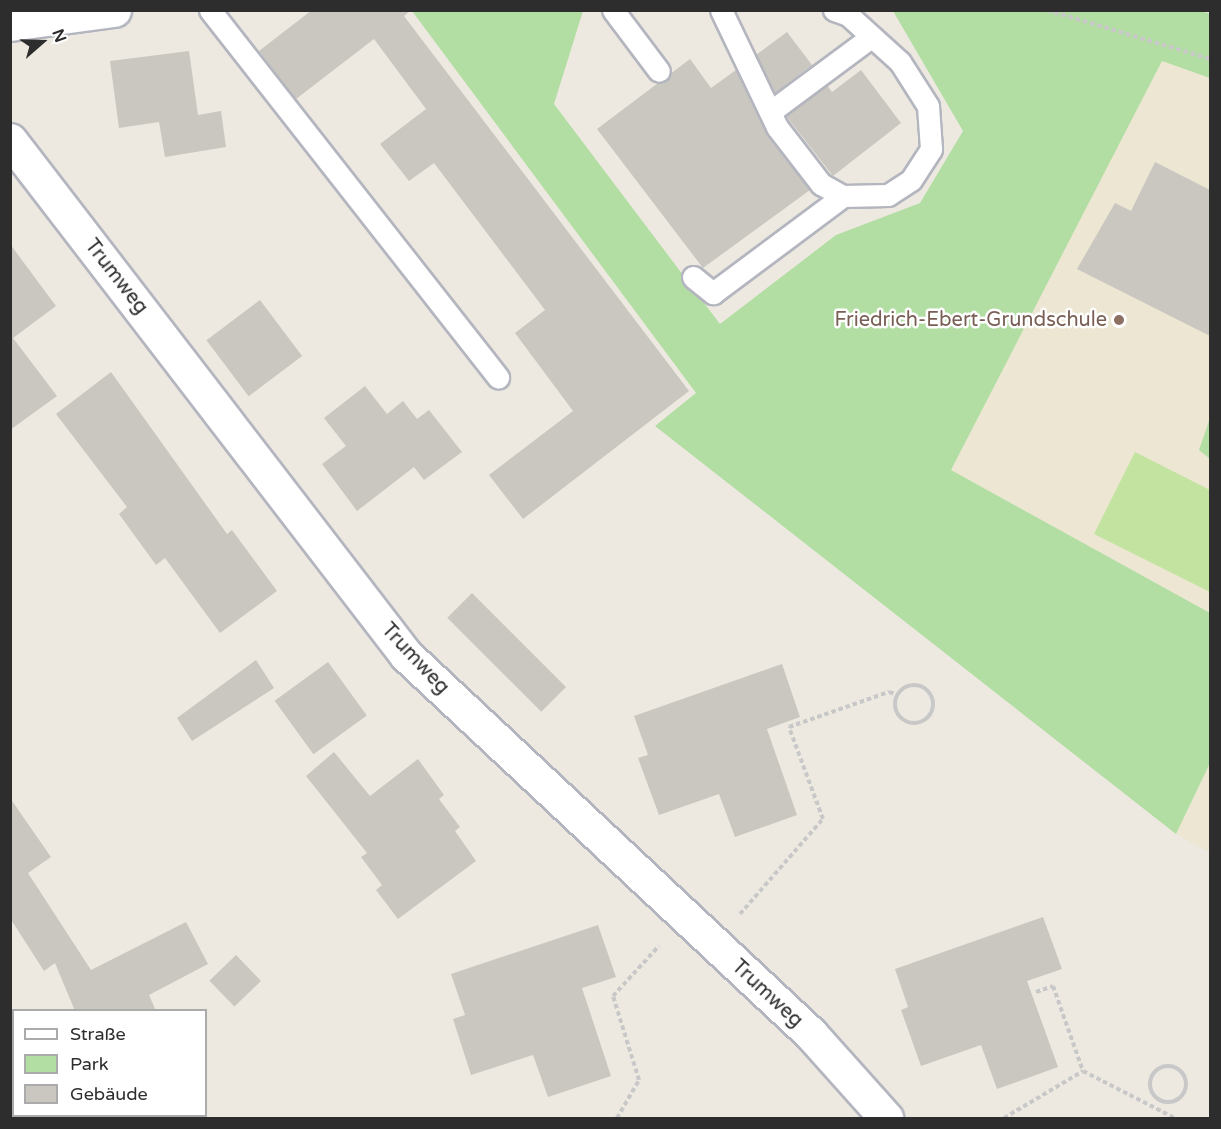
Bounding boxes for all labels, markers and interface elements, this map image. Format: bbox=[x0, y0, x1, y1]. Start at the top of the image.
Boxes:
north arrow bbox=[12, 12, 72, 72]
text: N bbox=[47, 26, 71, 45]
street label: Trumweg bbox=[79, 235, 153, 319]
place label: Friedrich-Ebert-Grundschule bbox=[834, 308, 1107, 332]
marker: Friedrich-Ebert-Grundschule bbox=[1112, 313, 1126, 327]
street label: Trumweg bbox=[376, 618, 454, 700]
street label: Trumweg bbox=[726, 955, 808, 1033]
legend bbox=[12, 1009, 207, 1117]
text: Straße bbox=[70, 1023, 126, 1045]
text: Park bbox=[70, 1053, 108, 1075]
text: Gebäude bbox=[70, 1083, 148, 1105]

